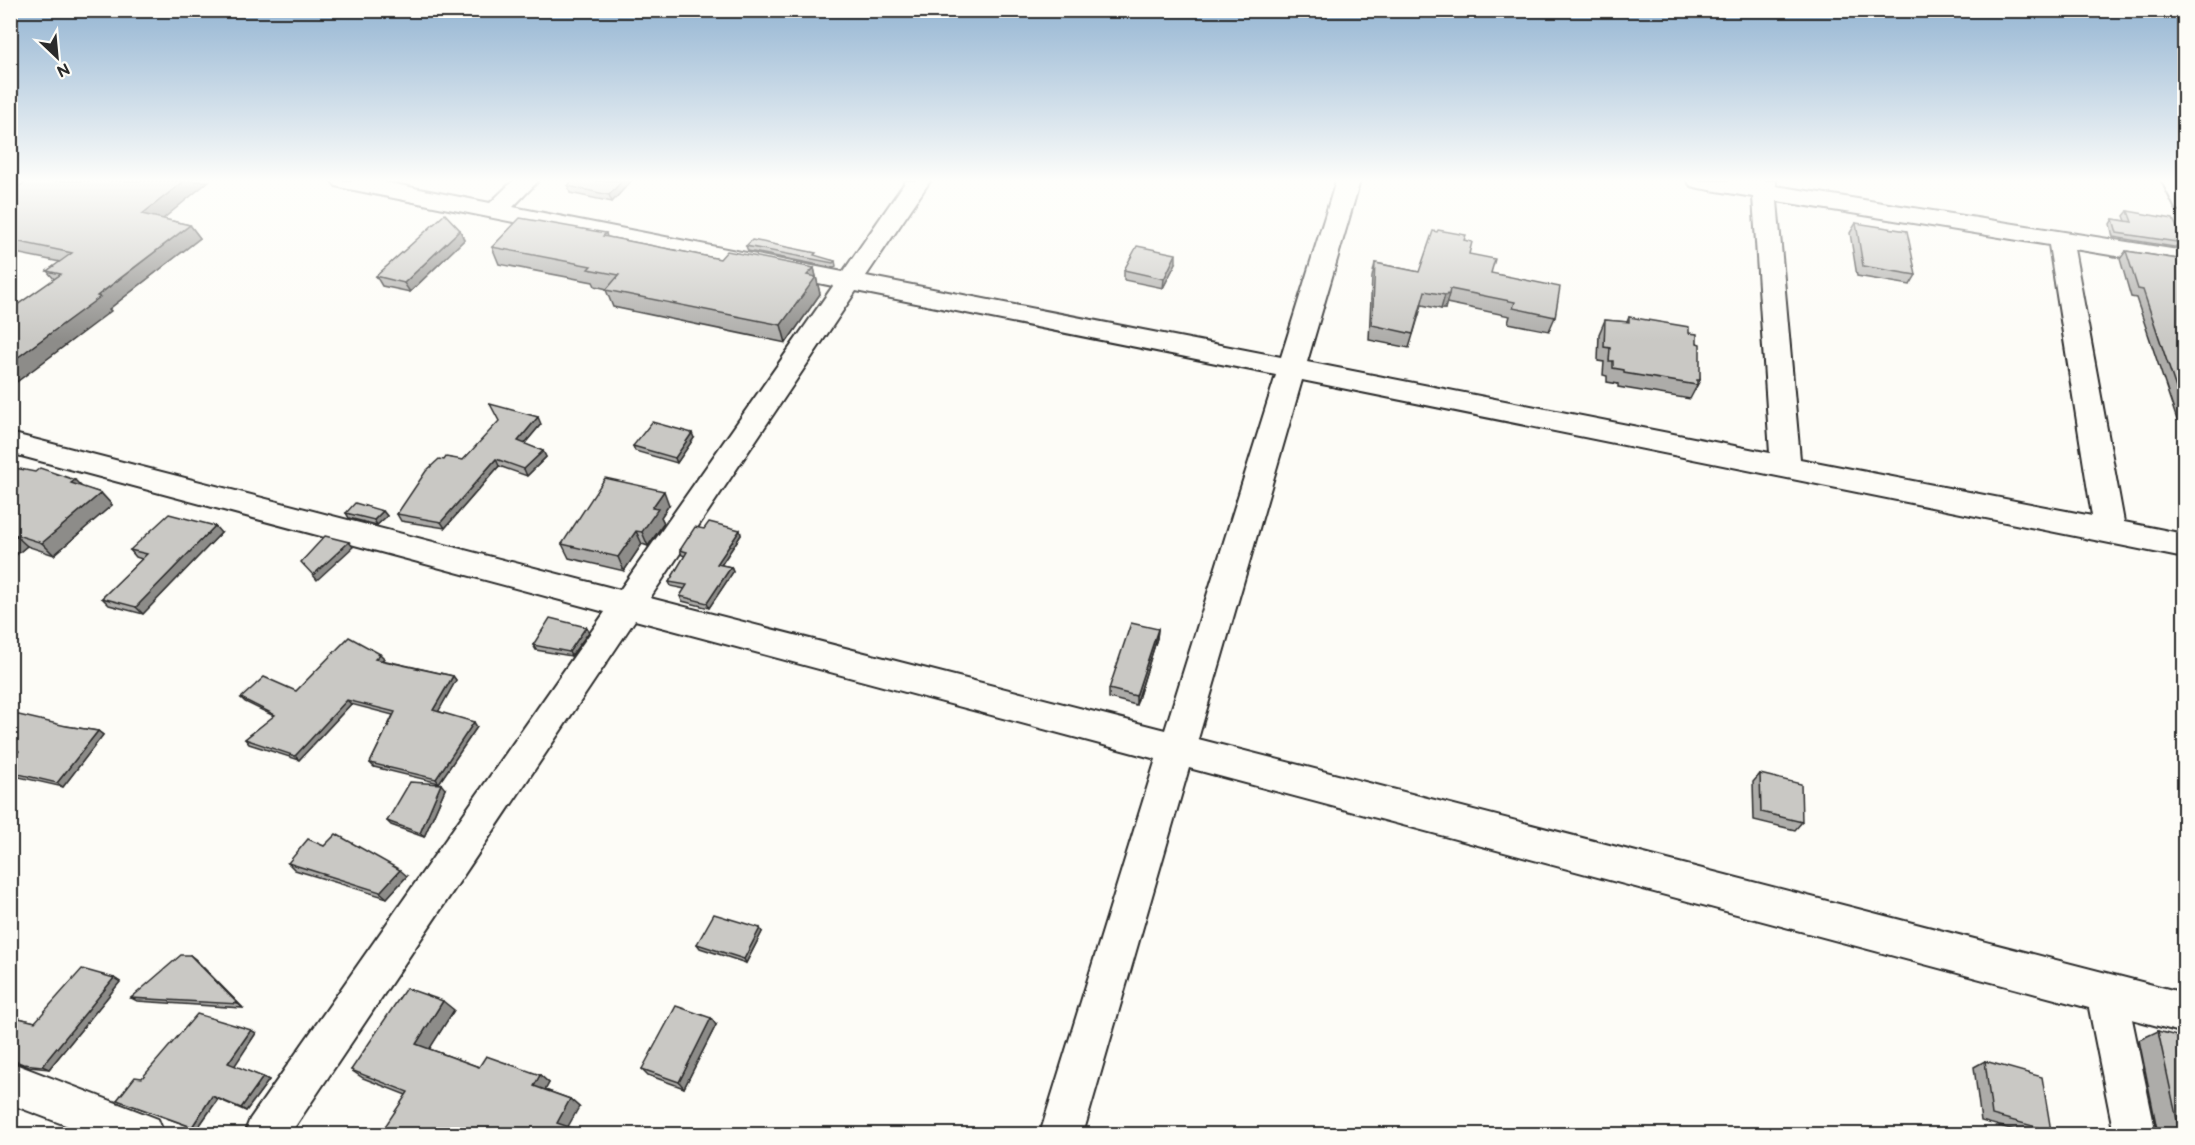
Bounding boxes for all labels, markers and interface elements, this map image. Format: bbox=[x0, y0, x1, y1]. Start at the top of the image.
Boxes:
north arrow bbox=[27, 27, 87, 87]
text: N bbox=[53, 58, 72, 80]

